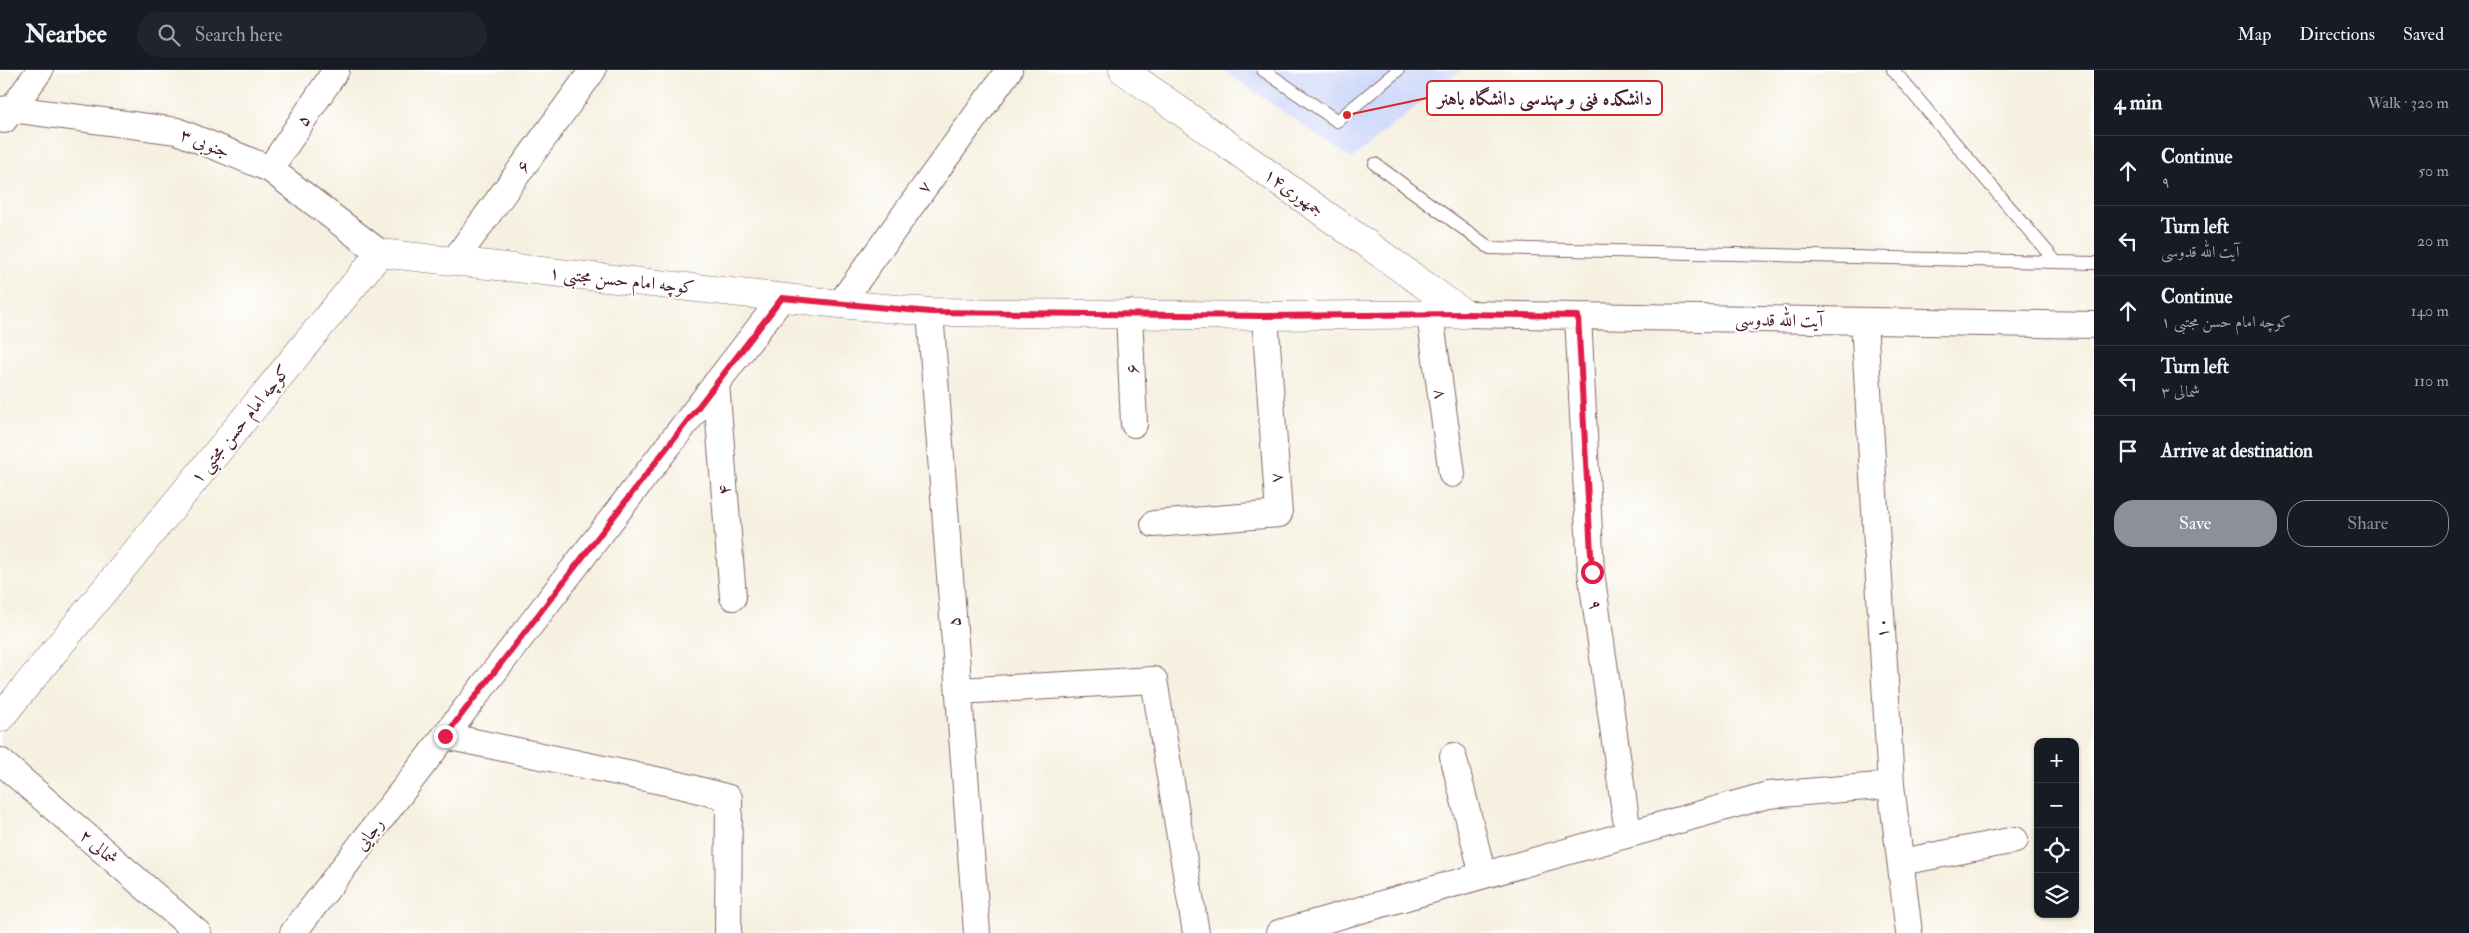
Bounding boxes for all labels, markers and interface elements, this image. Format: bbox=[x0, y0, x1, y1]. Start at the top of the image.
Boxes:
search box bbox=[137, 12, 487, 57]
text: Nearbee bbox=[25, 19, 107, 50]
icon: search bbox=[155, 21, 183, 49]
text: Search here bbox=[195, 23, 282, 47]
text: Map bbox=[2238, 23, 2271, 46]
text: Directions bbox=[2299, 23, 2375, 46]
text: Saved bbox=[2403, 23, 2444, 46]
callout: دانشکده فنی و مهندسی دانشگاه باهنر bbox=[1427, 81, 1662, 115]
text: دانشکده فنی و مهندسی دانشگاه باهنر bbox=[1436, 86, 1652, 112]
text: 4 min bbox=[2114, 89, 2162, 116]
text: Walk · 320 m bbox=[2368, 93, 2449, 113]
street label: ۵ bbox=[291, 109, 316, 131]
street label: ۳ جنوبی bbox=[176, 123, 233, 165]
text: Continue bbox=[2161, 145, 2232, 169]
street label: ۶ bbox=[511, 155, 536, 177]
icon: ahead bbox=[2114, 157, 2142, 185]
text: 50 m bbox=[2418, 161, 2449, 181]
street label: جمهوری۱۴ bbox=[1259, 163, 1328, 222]
text: ۹ bbox=[2161, 172, 2170, 192]
street label: ۷ bbox=[912, 176, 937, 198]
text: Turn left bbox=[2161, 215, 2229, 239]
icon: left bbox=[2114, 227, 2142, 255]
text: 20 m bbox=[2417, 231, 2449, 251]
text: آیت الله قدوسی bbox=[2161, 242, 2239, 262]
street label: کوچه امام حسن مجتبی ۱ bbox=[548, 261, 696, 304]
text: Continue bbox=[2161, 285, 2232, 309]
icon: ahead bbox=[2114, 297, 2142, 325]
text: 140 m bbox=[2411, 301, 2449, 321]
street label: آیت الله قدوسی bbox=[1735, 305, 1825, 334]
text: کوچه امام حسن مجتبی ۱ bbox=[2161, 312, 2291, 332]
text: Turn left bbox=[2161, 355, 2229, 379]
street label: کوچه امام حسن مجتبی ۱ bbox=[185, 360, 298, 491]
street label: ۶ bbox=[1121, 363, 1144, 375]
icon: left bbox=[2114, 367, 2142, 395]
text: 110 m bbox=[2414, 371, 2449, 391]
text: ۳ شمالی bbox=[2161, 382, 2200, 402]
street label: ۸ bbox=[1428, 387, 1453, 401]
icon: arrive bbox=[2114, 437, 2142, 465]
text: Arrive at destination bbox=[2161, 439, 2313, 463]
street label: ۷ bbox=[1265, 472, 1288, 484]
street label: ۴ bbox=[713, 484, 736, 496]
button: Save bbox=[2114, 500, 2277, 547]
button: Share bbox=[2287, 500, 2449, 547]
route start bbox=[1581, 561, 1604, 584]
street label: ۹ bbox=[1583, 598, 1608, 612]
street label: ۵ bbox=[943, 616, 966, 628]
street label: ۱۰ bbox=[1870, 617, 1895, 639]
route end bbox=[434, 725, 457, 748]
map controls bbox=[2034, 738, 2079, 918]
button: + bbox=[2034, 738, 2079, 783]
button: − bbox=[2034, 783, 2079, 828]
street label: رجایی bbox=[350, 813, 389, 855]
street label: ۲ شمالی bbox=[75, 824, 123, 870]
button: locate bbox=[2034, 828, 2079, 873]
button: layers bbox=[2034, 873, 2079, 918]

